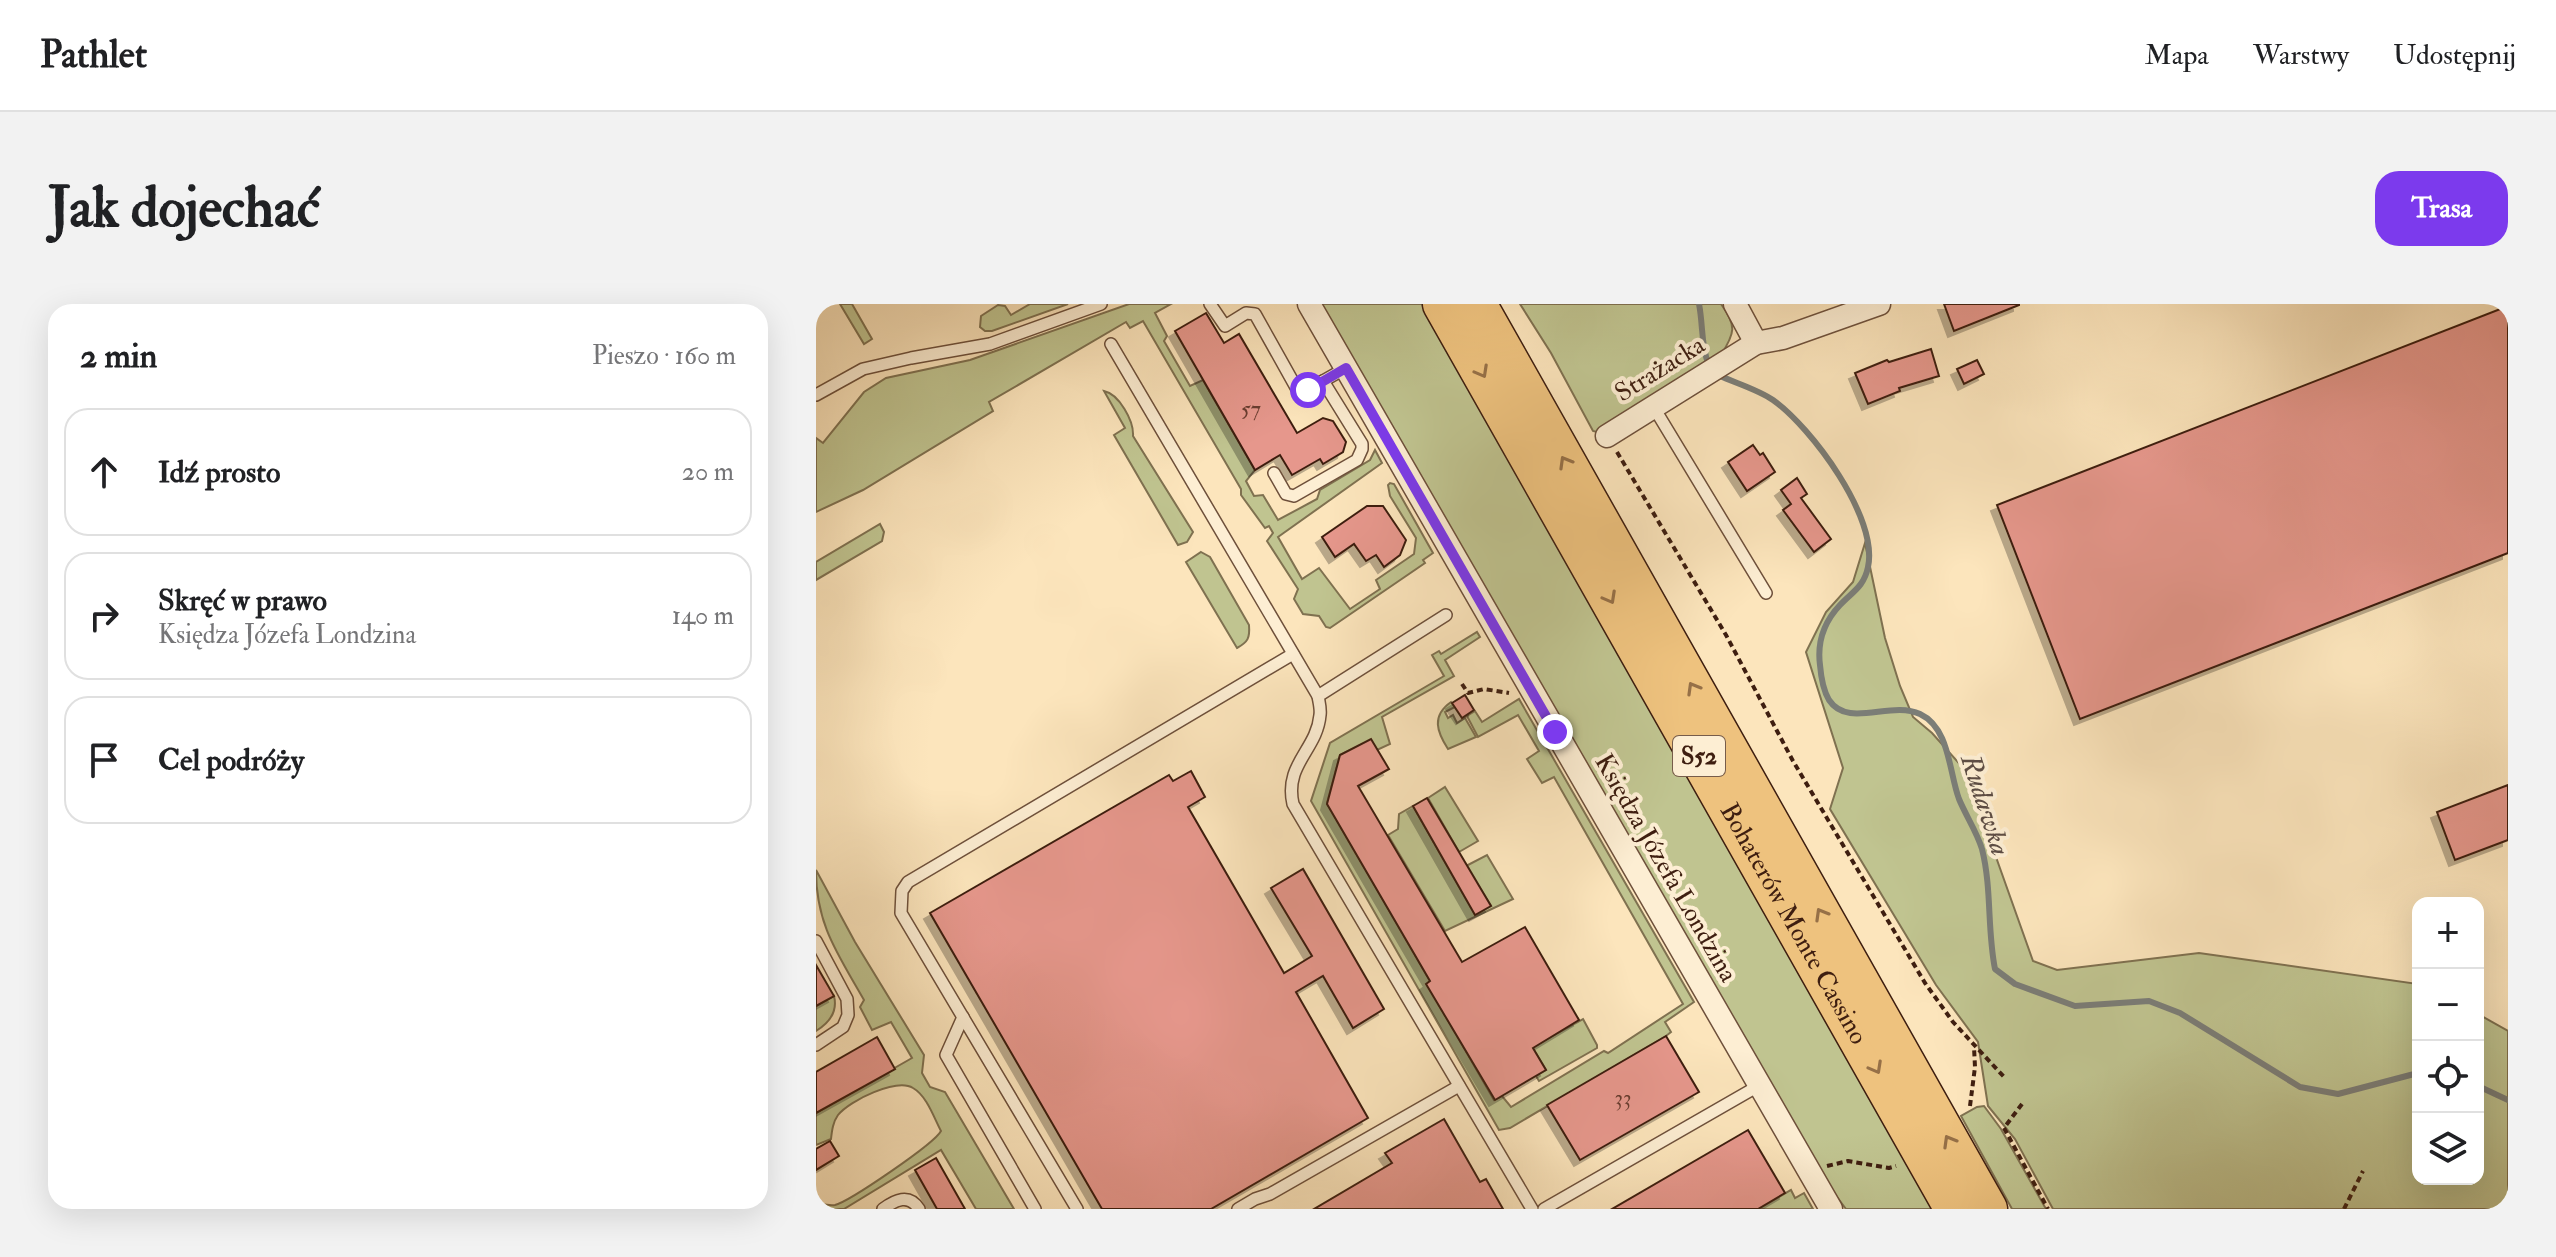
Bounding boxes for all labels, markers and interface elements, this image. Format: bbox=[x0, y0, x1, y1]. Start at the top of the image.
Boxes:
text: Pathlet bbox=[40, 31, 147, 79]
text: Mapa bbox=[2145, 38, 2209, 73]
text: Warstwy bbox=[2253, 38, 2349, 73]
text: Udostępnij bbox=[2393, 38, 2516, 73]
button: Trasa bbox=[2375, 171, 2508, 246]
text: Jak dojechać bbox=[48, 173, 320, 244]
street label: Strażacka bbox=[1609, 329, 1711, 409]
text: 2 min bbox=[80, 335, 157, 378]
text: Pieszo · 160 m bbox=[592, 340, 736, 372]
one-way arrow bbox=[1472, 363, 1488, 378]
route start bbox=[1290, 372, 1326, 408]
house number: 57 bbox=[1241, 395, 1261, 423]
icon: ahead bbox=[82, 450, 126, 494]
text: Idź prosto bbox=[158, 454, 280, 491]
text: 20 m bbox=[682, 456, 734, 488]
one-way arrow bbox=[1559, 456, 1575, 471]
text: Skręć w prawo bbox=[158, 582, 327, 619]
one-way arrow bbox=[1600, 589, 1616, 604]
icon: right bbox=[82, 594, 126, 638]
text: 140 m bbox=[672, 600, 734, 632]
text: Księdza Józefa Londzina bbox=[158, 619, 416, 651]
one-way arrow bbox=[1687, 682, 1703, 697]
route end bbox=[1537, 714, 1573, 750]
road number: S52 bbox=[1673, 736, 1725, 776]
icon: arrive bbox=[82, 738, 126, 782]
text: Cel podróży bbox=[158, 742, 304, 779]
street label: Księdza Józefa Londzina bbox=[1588, 748, 1745, 988]
water label: Rudawka bbox=[1952, 749, 2018, 860]
street label: Bohaterów Monte Cassino bbox=[1713, 797, 1875, 1050]
map controls bbox=[2412, 897, 2484, 1185]
button: + bbox=[2412, 897, 2484, 969]
one-way arrow bbox=[1816, 908, 1831, 923]
button: − bbox=[2412, 969, 2484, 1041]
button: locate bbox=[2412, 1041, 2484, 1113]
one-way arrow bbox=[1866, 1060, 1881, 1074]
house number: 33 bbox=[1615, 1084, 1631, 1112]
button: layers bbox=[2412, 1113, 2484, 1185]
one-way arrow bbox=[1944, 1134, 1959, 1149]

